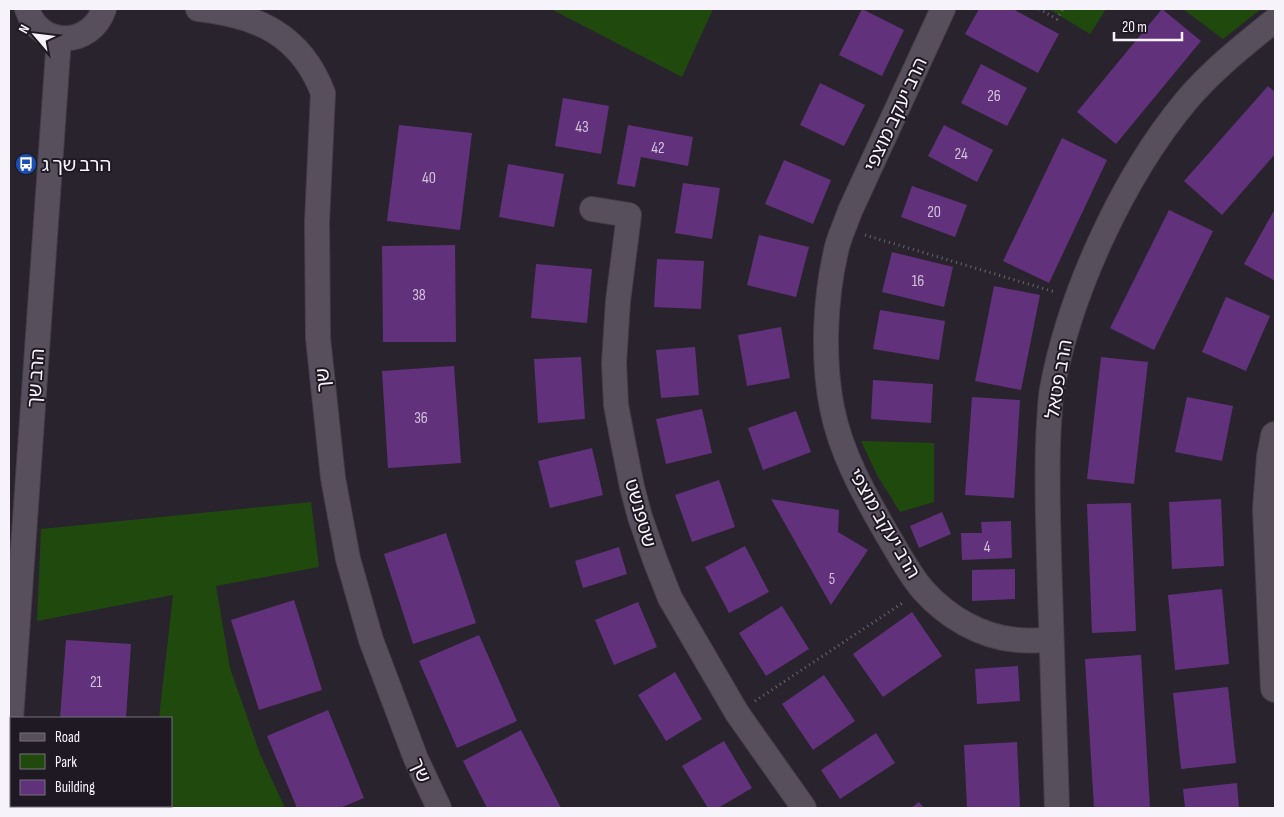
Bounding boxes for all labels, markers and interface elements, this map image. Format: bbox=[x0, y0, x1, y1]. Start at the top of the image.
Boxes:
north arrow bbox=[10, 10, 60, 60]
scale bar bbox=[1114, 10, 1182, 42]
text: 20 m bbox=[1122, 18, 1147, 37]
text: N bbox=[15, 22, 33, 36]
street label: הרב יעקב מוצפי bbox=[860, 54, 933, 175]
house number: 26 bbox=[987, 87, 1001, 106]
house number: 43 bbox=[575, 118, 589, 137]
house number: 42 bbox=[651, 139, 665, 158]
house number: 24 bbox=[954, 145, 968, 164]
bus stop icon: הרב שך ג bbox=[14, 152, 38, 176]
place label: הרב שך ג bbox=[42, 154, 111, 177]
house number: 40 bbox=[422, 169, 436, 188]
house number: 20 bbox=[927, 203, 941, 222]
house number: 16 bbox=[912, 272, 924, 291]
house number: 38 bbox=[412, 286, 426, 305]
street label: הרב פטאל bbox=[1041, 338, 1078, 421]
street label: הרב שך bbox=[23, 348, 50, 408]
street label: שך bbox=[311, 367, 336, 393]
house number: 36 bbox=[414, 409, 428, 428]
street label: הרב יעקב מוצפי bbox=[843, 465, 924, 583]
street label: שטפנשט bbox=[619, 477, 660, 550]
house number: 4 bbox=[984, 538, 991, 557]
house number: 5 bbox=[829, 570, 835, 589]
house number: 21 bbox=[90, 673, 103, 692]
legend bbox=[10, 717, 172, 807]
text: Road bbox=[55, 728, 80, 747]
text: Park bbox=[55, 753, 77, 772]
street label: שך bbox=[404, 755, 435, 786]
text: Building bbox=[55, 778, 95, 797]

